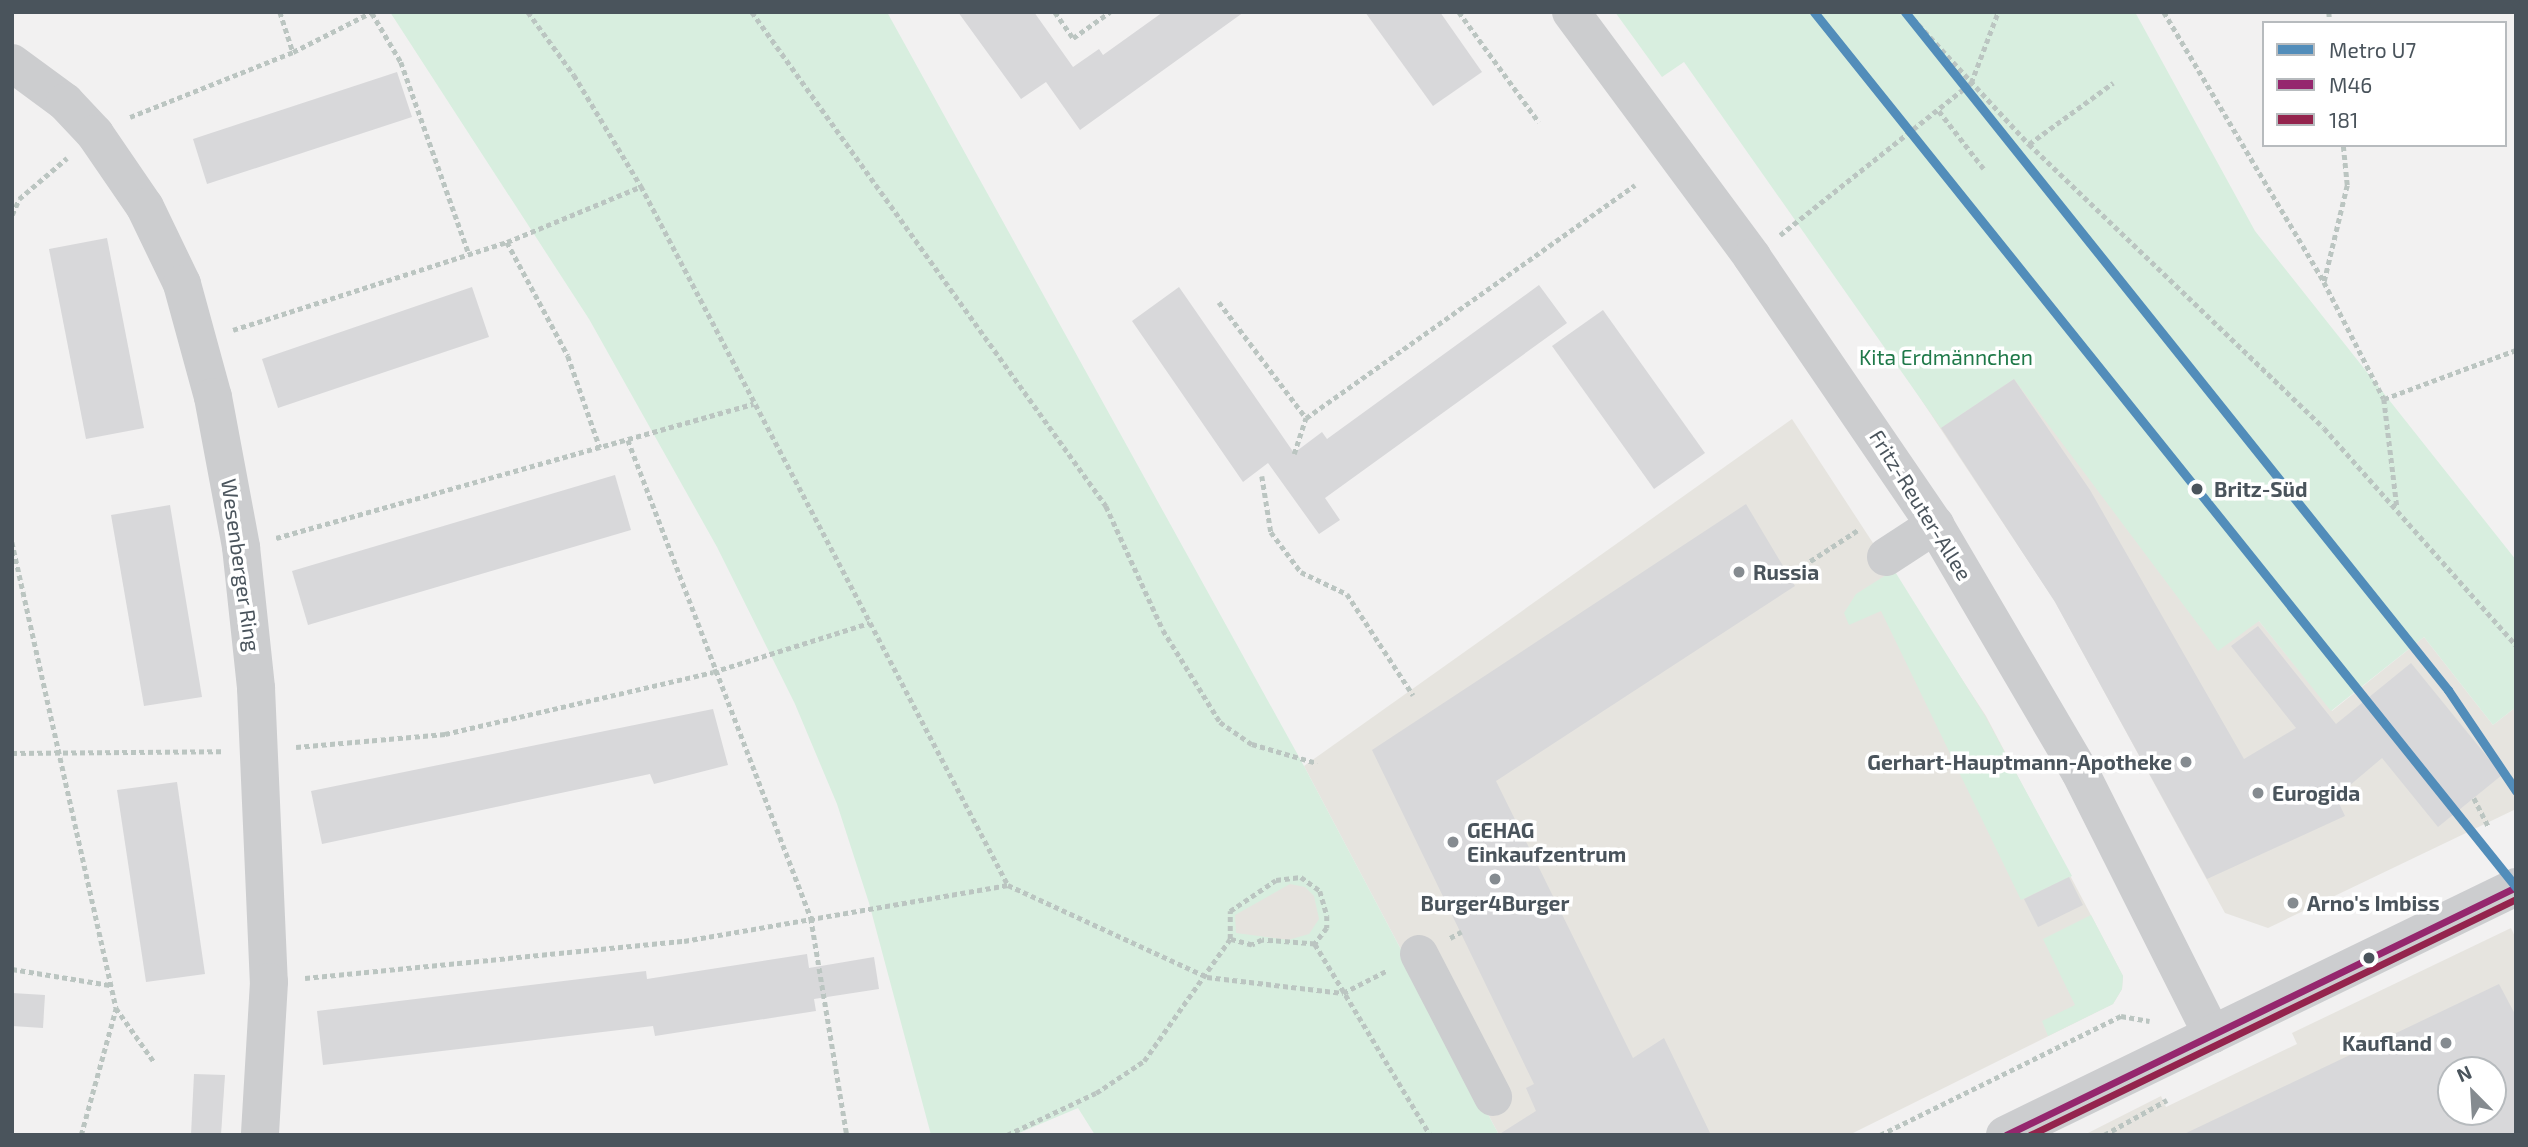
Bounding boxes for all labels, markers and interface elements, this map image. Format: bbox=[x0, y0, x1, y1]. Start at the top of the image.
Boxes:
legend bbox=[2262, 21, 2507, 147]
text: Metro U7 bbox=[2329, 37, 2416, 62]
text: M46 bbox=[2329, 72, 2372, 97]
text: 181 bbox=[2329, 107, 2358, 132]
park label: Kita Erdmännchen bbox=[1859, 344, 2033, 370]
street label: Fritz-Reuter-Allee bbox=[1865, 425, 1977, 585]
place label: Britz-Süd bbox=[2214, 476, 2308, 502]
street label: Wesenberger Ring bbox=[216, 477, 266, 653]
marker: Britz-Süd bbox=[2186, 478, 2208, 500]
place label: Russia bbox=[1753, 559, 1819, 585]
marker: Russia bbox=[1731, 564, 1747, 580]
place label: Gerhart-Hauptmann-Apotheke bbox=[1867, 749, 2172, 775]
marker: Gerhart-Hauptmann-Apotheke bbox=[2178, 754, 2194, 770]
place label: Eurogida bbox=[2272, 780, 2360, 806]
marker: Eurogida bbox=[2250, 785, 2266, 801]
place label: GEHAG Einkaufzentrum bbox=[1467, 817, 1626, 867]
marker: GEHAG Einkaufzentrum bbox=[1445, 834, 1461, 850]
marker: Burger4Burger bbox=[1487, 871, 1503, 887]
place label: Burger4Burger bbox=[1421, 890, 1569, 916]
place label: Arno's Imbiss bbox=[2307, 890, 2440, 916]
marker: Arno's Imbiss bbox=[2285, 895, 2301, 911]
unlabelled marker bbox=[2362, 951, 2376, 965]
place label: Kaufland bbox=[2342, 1030, 2432, 1056]
marker: Kaufland bbox=[2438, 1035, 2454, 1051]
north arrow bbox=[2437, 1056, 2507, 1126]
text: N bbox=[2453, 1060, 2475, 1086]

